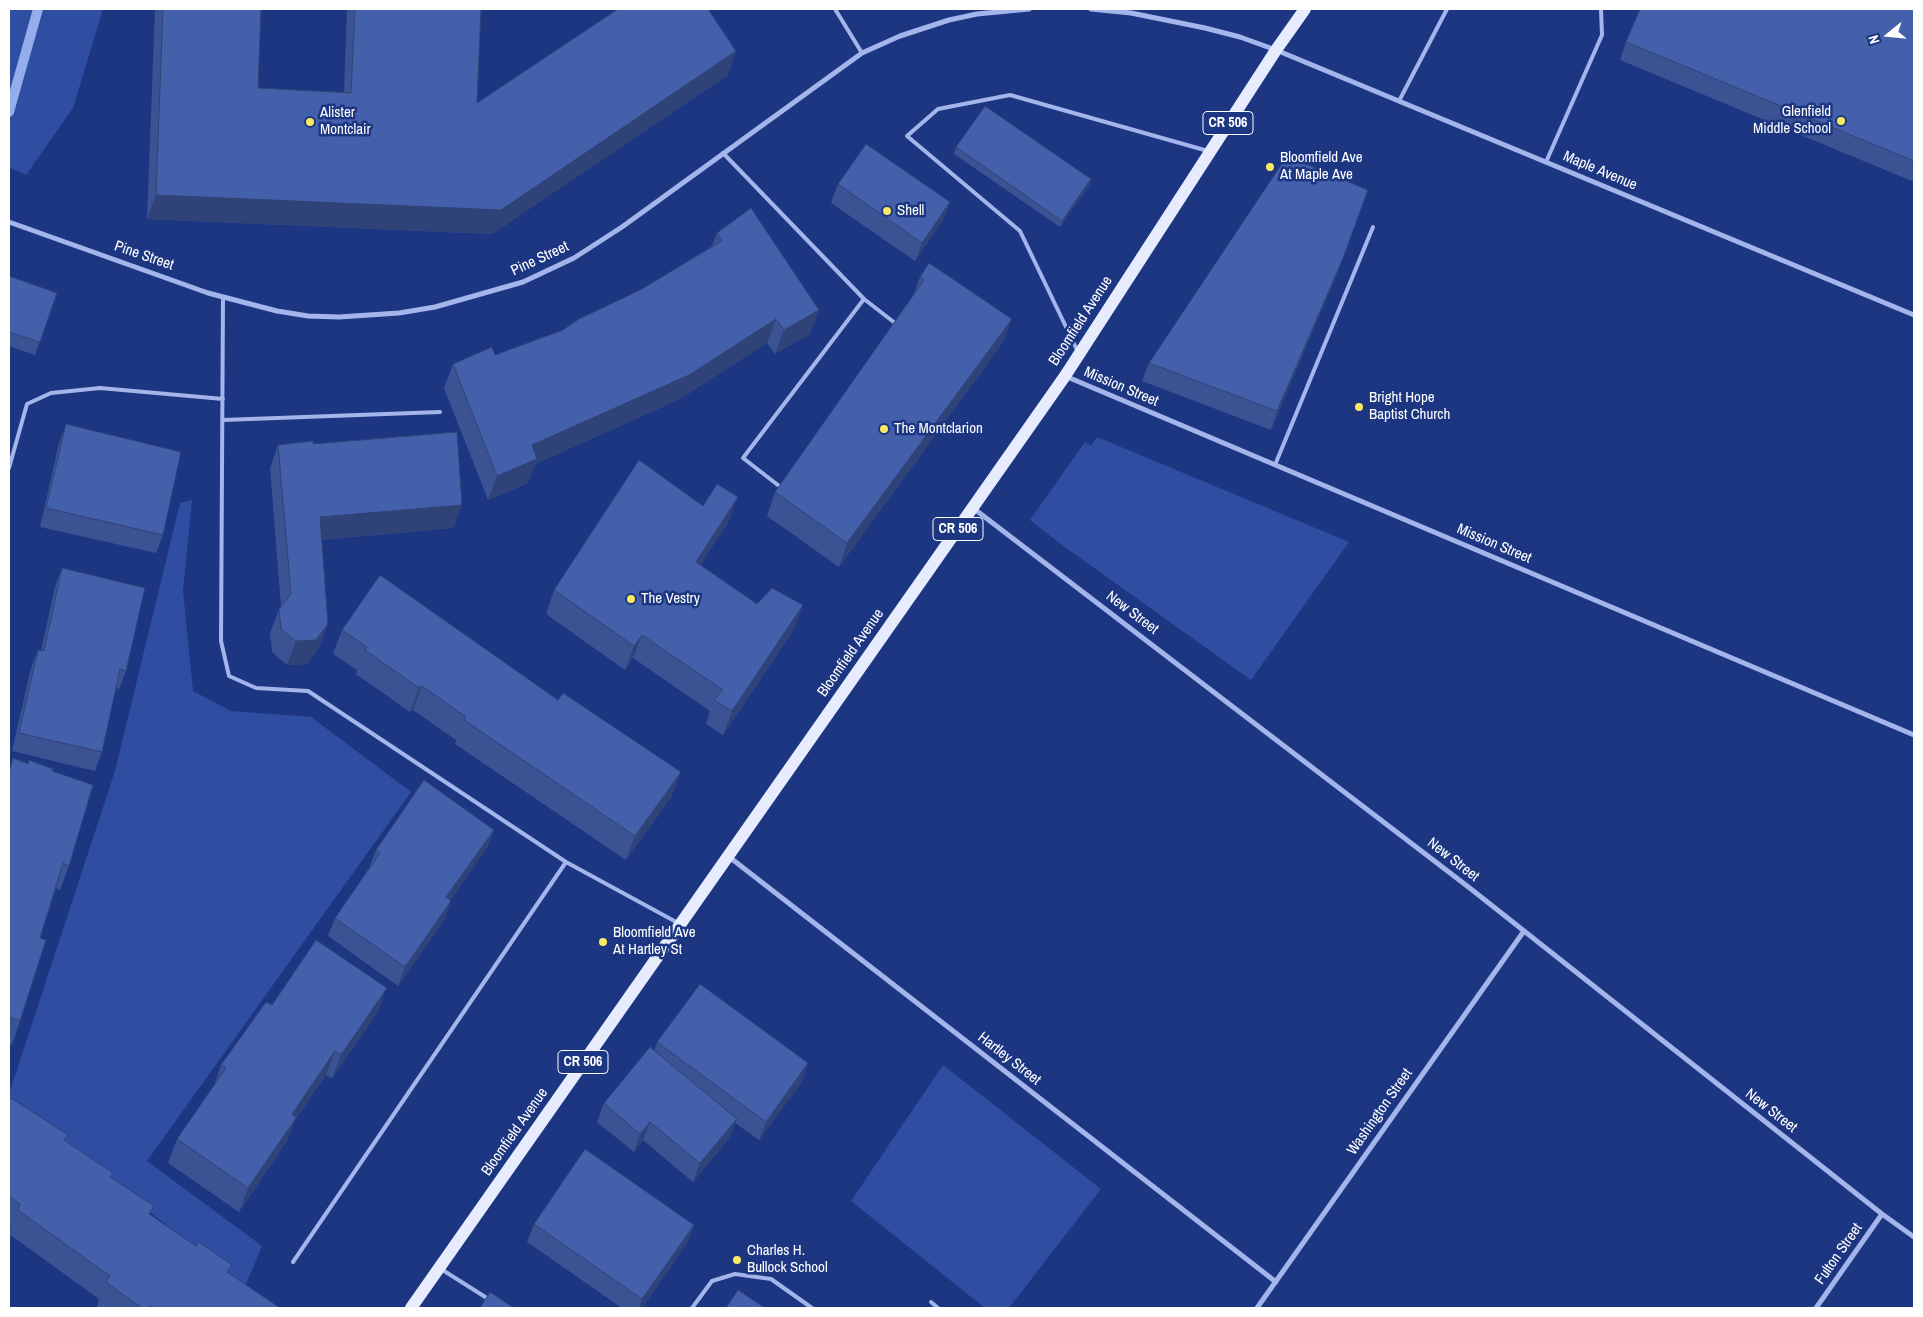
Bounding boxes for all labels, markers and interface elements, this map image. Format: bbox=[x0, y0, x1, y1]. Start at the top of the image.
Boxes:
north arrow bbox=[1863, 10, 1913, 60]
text: N bbox=[1864, 33, 1883, 46]
place label: Glenfield Middle School bbox=[1753, 103, 1831, 138]
place label: Alister Montclair bbox=[320, 104, 371, 139]
road number: CR 506 bbox=[1203, 112, 1253, 134]
marker: Glenfield Middle School bbox=[1835, 115, 1847, 127]
marker: Alister Montclair bbox=[304, 116, 316, 128]
street label: Maple Avenue bbox=[1560, 147, 1640, 195]
place label: Bloomfield Ave At Maple Ave bbox=[1280, 149, 1363, 184]
marker: Bloomfield Ave At Maple Ave bbox=[1264, 161, 1276, 173]
place label: Shell bbox=[897, 202, 924, 220]
marker: Shell bbox=[881, 205, 893, 217]
street label: Pine Street bbox=[112, 237, 176, 275]
street label: Pine Street bbox=[508, 238, 572, 280]
street label: Bloomfield Avenue bbox=[1045, 273, 1117, 369]
street label: Mission Street bbox=[1081, 363, 1161, 411]
place label: Bright Hope Baptist Church bbox=[1369, 389, 1450, 424]
marker: Bright Hope Baptist Church bbox=[1353, 401, 1365, 413]
place label: The Montclarion bbox=[894, 420, 983, 438]
marker: The Montclarion bbox=[878, 423, 890, 435]
road number: CR 506 bbox=[933, 518, 983, 540]
street label: Mission Street bbox=[1454, 520, 1534, 568]
street label: New Street bbox=[1102, 588, 1162, 638]
place label: The Vestry bbox=[641, 590, 700, 608]
marker: The Vestry bbox=[625, 593, 637, 605]
street label: Bloomfield Avenue bbox=[814, 606, 888, 700]
street label: New Street bbox=[1423, 834, 1483, 886]
place label: Bloomfield Ave At Hartley St bbox=[613, 924, 696, 959]
marker: Bloomfield Ave At Hartley St bbox=[597, 936, 609, 948]
street label: Hartley Street bbox=[974, 1029, 1044, 1089]
road number: CR 506 bbox=[558, 1050, 608, 1074]
street label: Washington Street bbox=[1344, 1065, 1416, 1159]
street label: Bloomfield Avenue bbox=[478, 1085, 552, 1179]
street label: New Street bbox=[1741, 1085, 1801, 1137]
street label: Fulton Street bbox=[1811, 1220, 1867, 1288]
place label: Charles H. Bullock School bbox=[747, 1242, 828, 1277]
marker: Charles H. Bullock School bbox=[731, 1254, 743, 1266]

